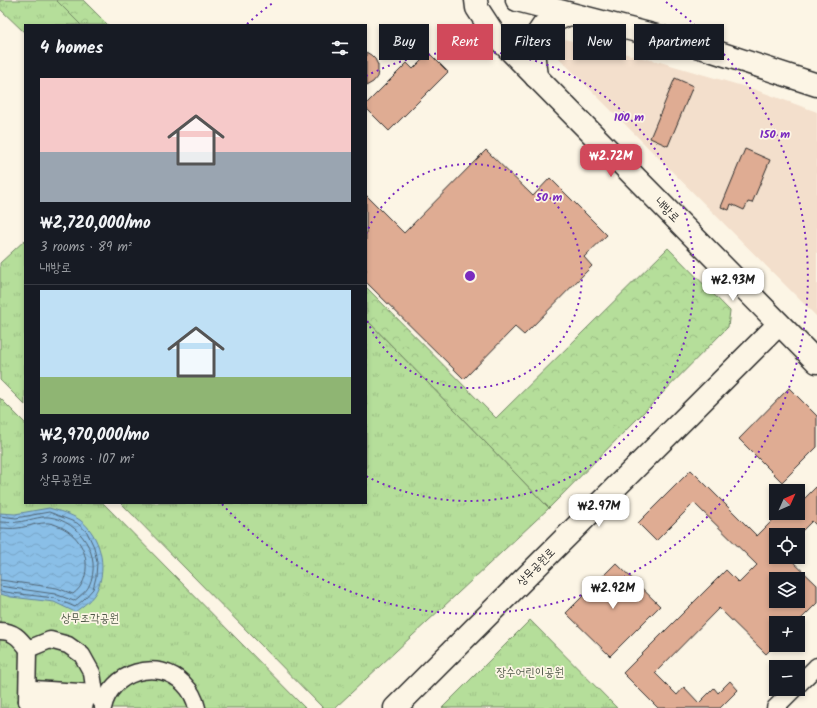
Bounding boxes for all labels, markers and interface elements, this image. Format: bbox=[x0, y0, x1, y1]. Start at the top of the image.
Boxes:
chip: Buy bbox=[379, 24, 429, 60]
chip: Rent bbox=[437, 24, 493, 60]
chip: Filters bbox=[501, 24, 565, 60]
chip: New bbox=[573, 24, 626, 60]
chip: Apartment bbox=[634, 24, 724, 60]
text: 4 homes bbox=[40, 35, 103, 62]
icon: filters bbox=[329, 37, 351, 59]
icon: home bbox=[160, 104, 232, 176]
text: 100 m bbox=[614, 108, 644, 127]
text: 150 m bbox=[760, 125, 790, 144]
pin: ₩2.72M bbox=[578, 144, 644, 178]
text: ₩2.72M bbox=[589, 146, 633, 167]
text: 50 m bbox=[535, 188, 563, 207]
street label: 내방로 bbox=[650, 193, 684, 227]
text: ₩2,720,000/mo bbox=[40, 210, 151, 237]
text: 3 rooms · 89 m² bbox=[40, 237, 132, 258]
text: 내방로 bbox=[40, 258, 71, 279]
pin: ₩2.93M bbox=[700, 268, 766, 302]
centre of rings bbox=[463, 269, 477, 283]
text: ₩2.93M bbox=[711, 270, 755, 291]
icon: home bbox=[160, 316, 232, 388]
text: ₩2,970,000/mo bbox=[40, 422, 149, 449]
text: 3 rooms · 107 m² bbox=[40, 449, 134, 470]
text: 상무공원로 bbox=[40, 470, 92, 491]
north arrow bbox=[769, 484, 805, 520]
map controls bbox=[769, 484, 805, 696]
pin: ₩2.97M bbox=[566, 494, 632, 528]
text: ₩2.97M bbox=[578, 496, 620, 517]
button: locate bbox=[769, 528, 805, 564]
street label: 상무공원로 bbox=[512, 543, 560, 591]
button: layers bbox=[769, 572, 805, 608]
pin: ₩2.92M bbox=[580, 576, 646, 610]
text: ₩2.92M bbox=[591, 578, 635, 599]
park label: 상무조각공원 bbox=[61, 609, 119, 628]
button: + bbox=[769, 616, 805, 652]
button: − bbox=[769, 660, 805, 696]
park label: 장수어린이공원 bbox=[496, 663, 564, 682]

